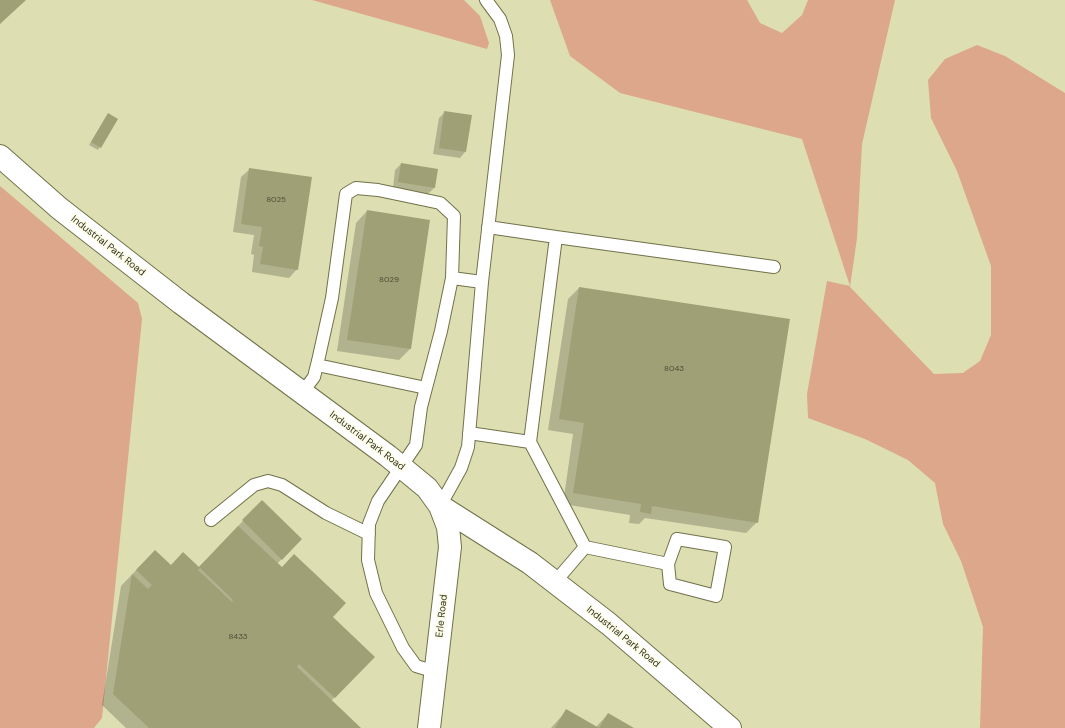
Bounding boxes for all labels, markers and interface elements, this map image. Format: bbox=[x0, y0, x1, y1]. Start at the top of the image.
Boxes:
house number: 8025 bbox=[266, 195, 286, 205]
street label: Industrial Park Road bbox=[68, 213, 148, 279]
house number: 8029 bbox=[379, 275, 399, 285]
house number: 8043 bbox=[664, 364, 684, 374]
street label: Industrial Park Road bbox=[327, 409, 407, 473]
street label: Erle Road bbox=[434, 594, 450, 638]
street label: Industrial Park Road bbox=[584, 604, 662, 670]
house number: 8433 bbox=[228, 632, 248, 642]

